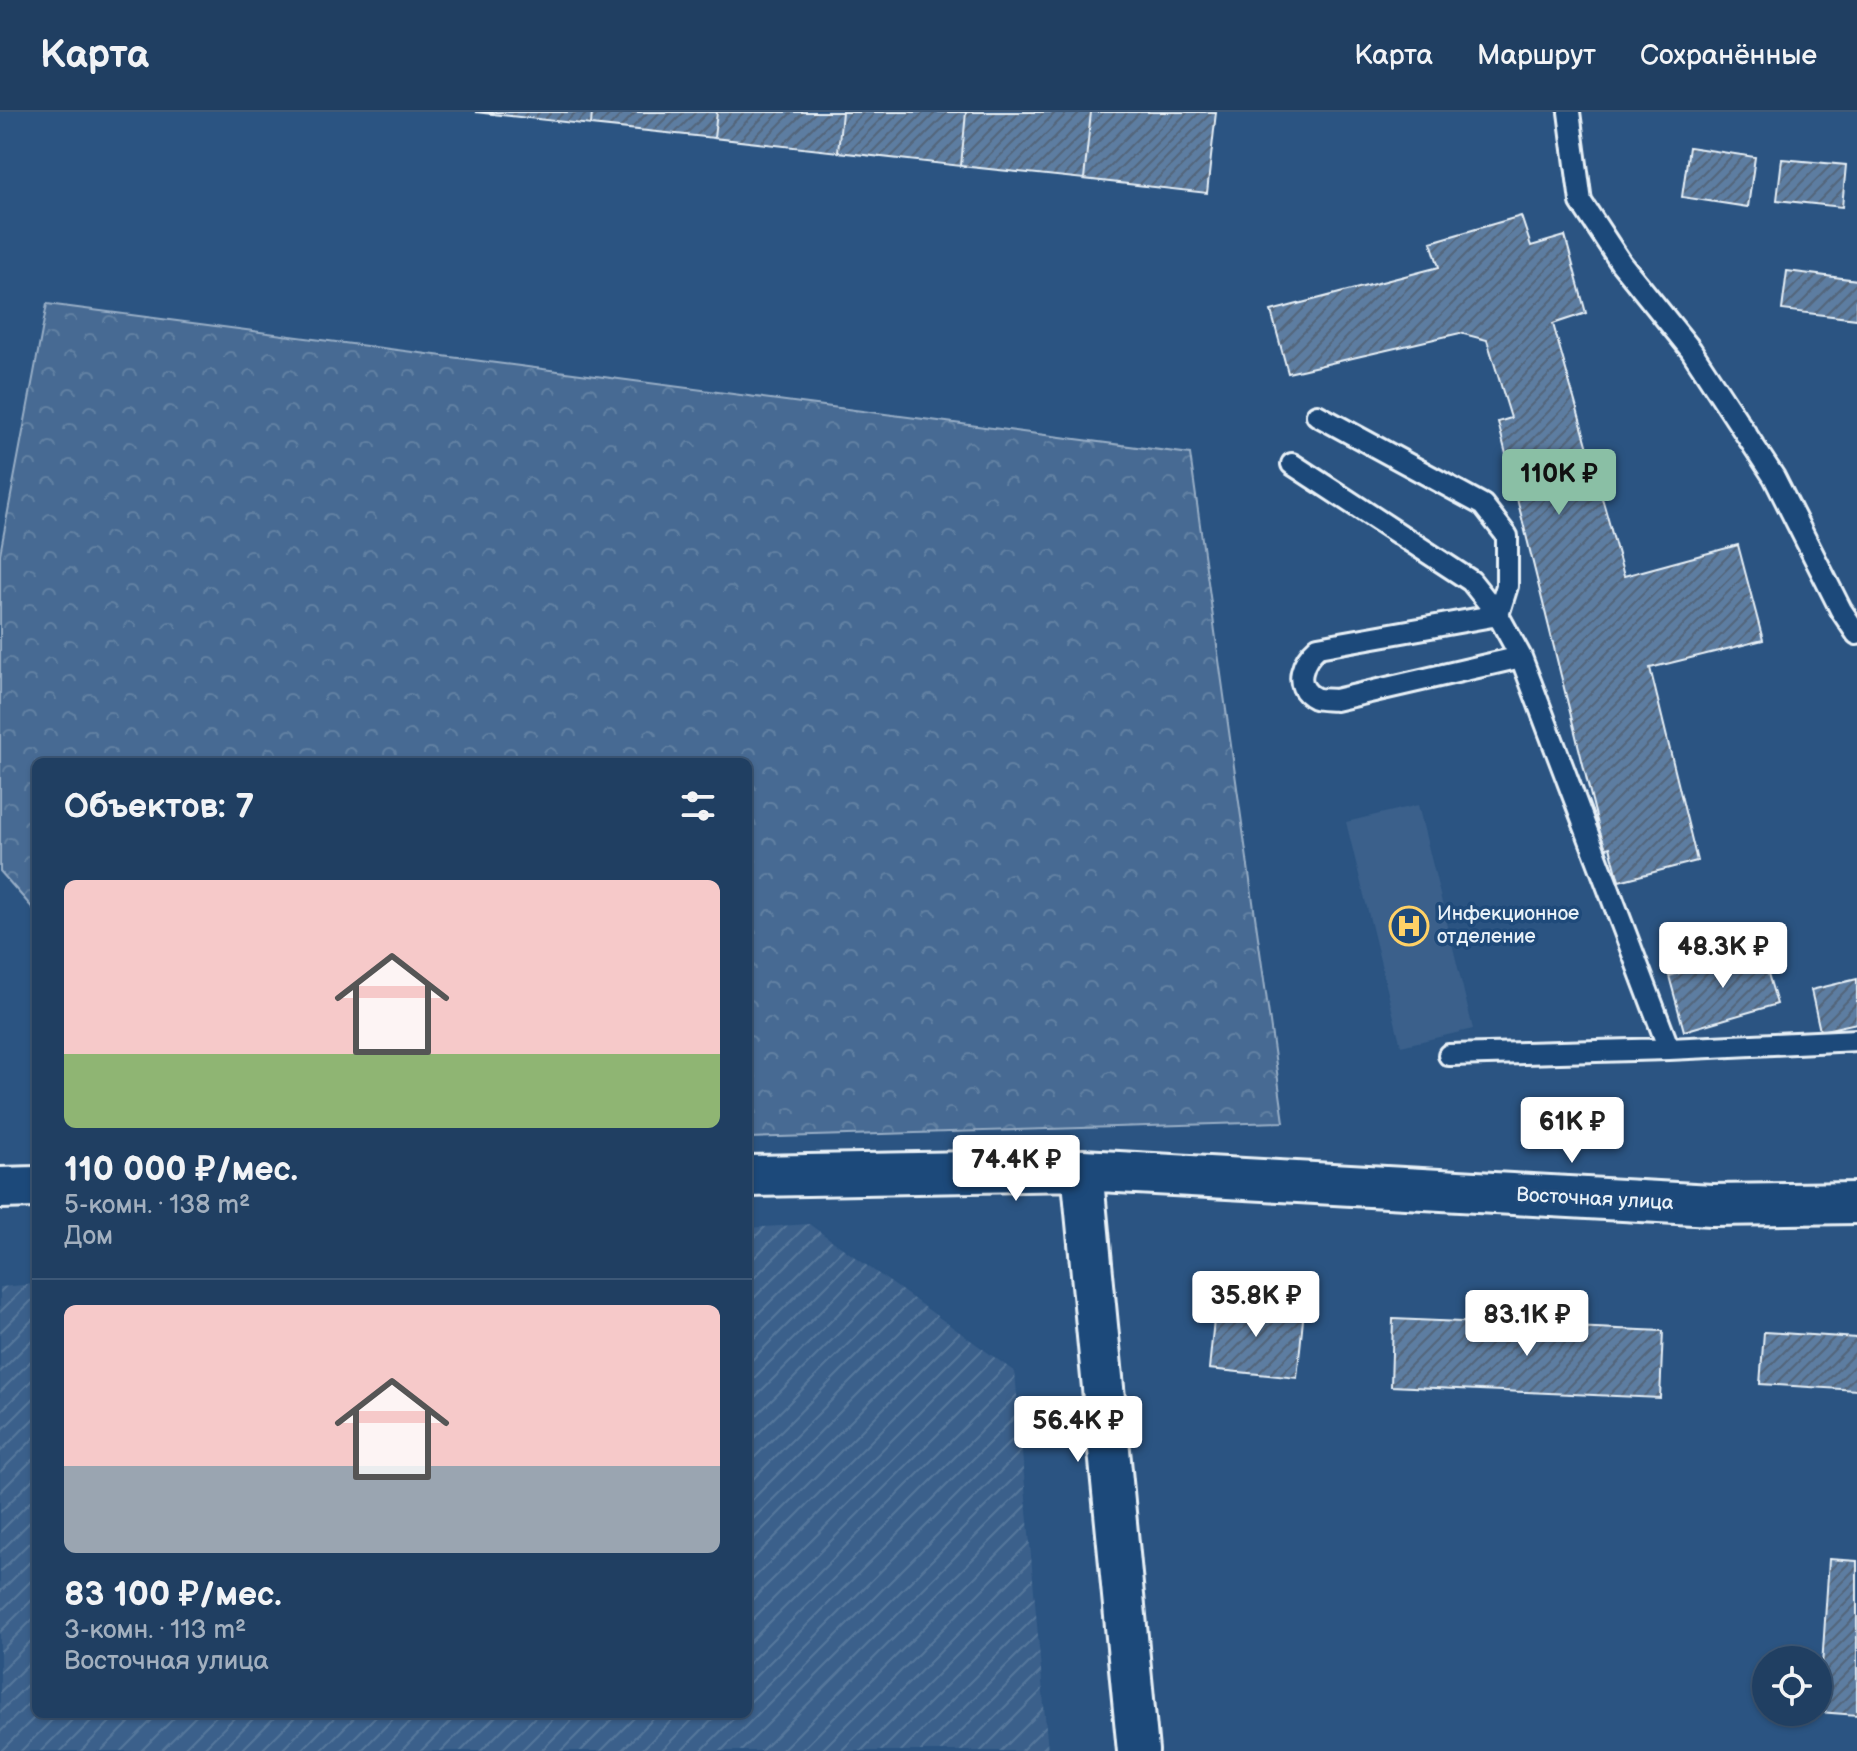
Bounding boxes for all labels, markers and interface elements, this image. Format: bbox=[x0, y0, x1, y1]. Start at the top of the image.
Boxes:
text: Карта bbox=[40, 33, 149, 78]
text: Карта bbox=[1354, 39, 1433, 72]
text: Маршрут bbox=[1477, 39, 1596, 72]
text: Сохранённые bbox=[1640, 39, 1817, 72]
pin: 110K ₽ bbox=[1494, 449, 1624, 517]
text: 110K ₽ bbox=[1520, 459, 1598, 490]
icon: filters bbox=[676, 784, 720, 828]
text: Объектов: 7 bbox=[64, 786, 254, 827]
place label: Инфекционное отделение bbox=[1437, 902, 1579, 949]
hospital icon: Инфекционное отделение bbox=[1388, 905, 1430, 947]
pin: 48.3K ₽ bbox=[1649, 922, 1797, 990]
icon: home bbox=[320, 932, 464, 1076]
text: 48.3K ₽ bbox=[1677, 932, 1769, 963]
pin: 61K ₽ bbox=[1516, 1097, 1628, 1165]
text: 61K ₽ bbox=[1539, 1107, 1605, 1138]
pin: 74.4K ₽ bbox=[942, 1135, 1090, 1203]
text: 74.4K ₽ bbox=[971, 1145, 1061, 1176]
text: 110 000 ₽/мес. bbox=[64, 1149, 298, 1190]
street label: Восточная улица bbox=[1516, 1183, 1675, 1215]
text: 5-комн. · 138 m² bbox=[64, 1190, 250, 1221]
text: Дом bbox=[64, 1221, 113, 1252]
pin: 35.8K ₽ bbox=[1182, 1271, 1330, 1339]
text: 35.8K ₽ bbox=[1210, 1281, 1302, 1312]
pin: 83.1K ₽ bbox=[1453, 1290, 1601, 1358]
text: 83.1K ₽ bbox=[1483, 1300, 1571, 1331]
icon: home bbox=[320, 1357, 464, 1501]
pin: 56.4K ₽ bbox=[1004, 1396, 1152, 1464]
text: 56.4K ₽ bbox=[1032, 1406, 1124, 1437]
text: 83 100 ₽/мес. bbox=[64, 1574, 282, 1615]
text: 3-комн. · 113 m² bbox=[64, 1615, 246, 1646]
text: Восточная улица bbox=[64, 1646, 269, 1677]
map controls bbox=[1752, 1646, 1832, 1726]
button: locate bbox=[1752, 1646, 1832, 1726]

